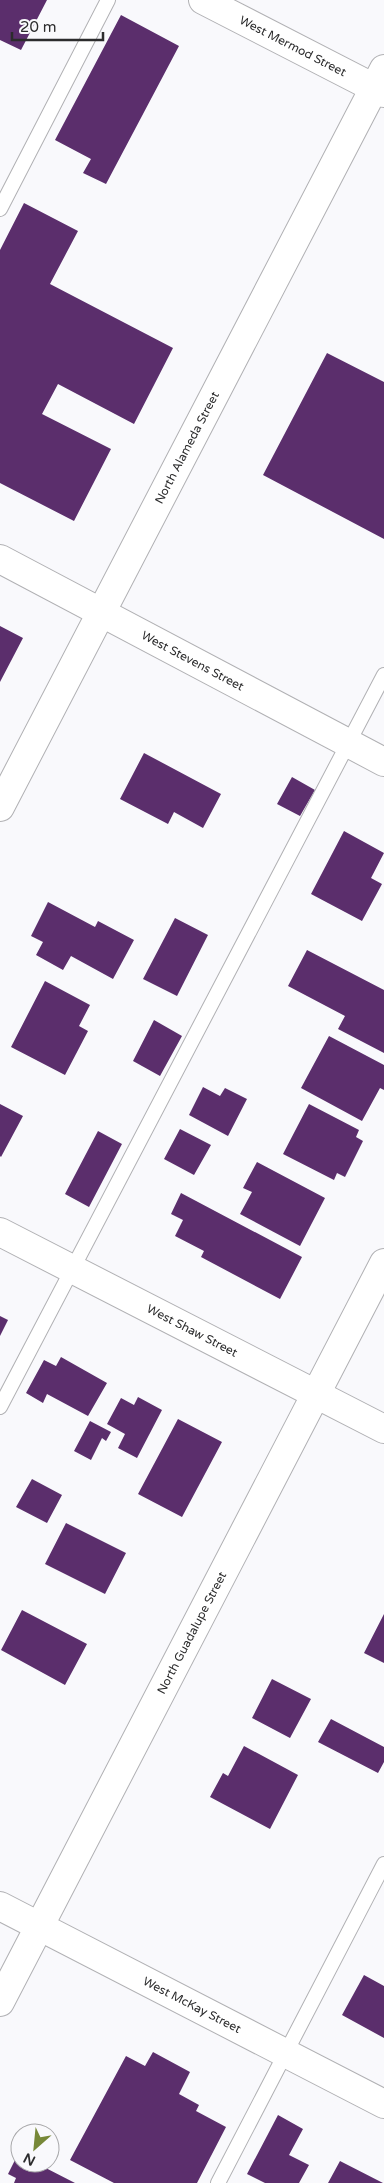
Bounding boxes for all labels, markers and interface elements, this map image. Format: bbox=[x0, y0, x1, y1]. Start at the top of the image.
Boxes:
scale bar bbox=[12, 10, 104, 42]
street label: West Mermod Street bbox=[237, 13, 349, 80]
text: 20 m bbox=[20, 18, 57, 36]
street label: North Alameda Street bbox=[152, 389, 222, 506]
street label: West Stevens Street bbox=[139, 628, 247, 694]
street label: West Shaw Street bbox=[144, 1302, 240, 1360]
street label: North Guadalupe Street bbox=[154, 1569, 230, 1696]
street label: West McKay Street bbox=[141, 1974, 244, 2036]
north arrow bbox=[10, 2123, 60, 2173]
text: N bbox=[20, 2149, 38, 2169]

